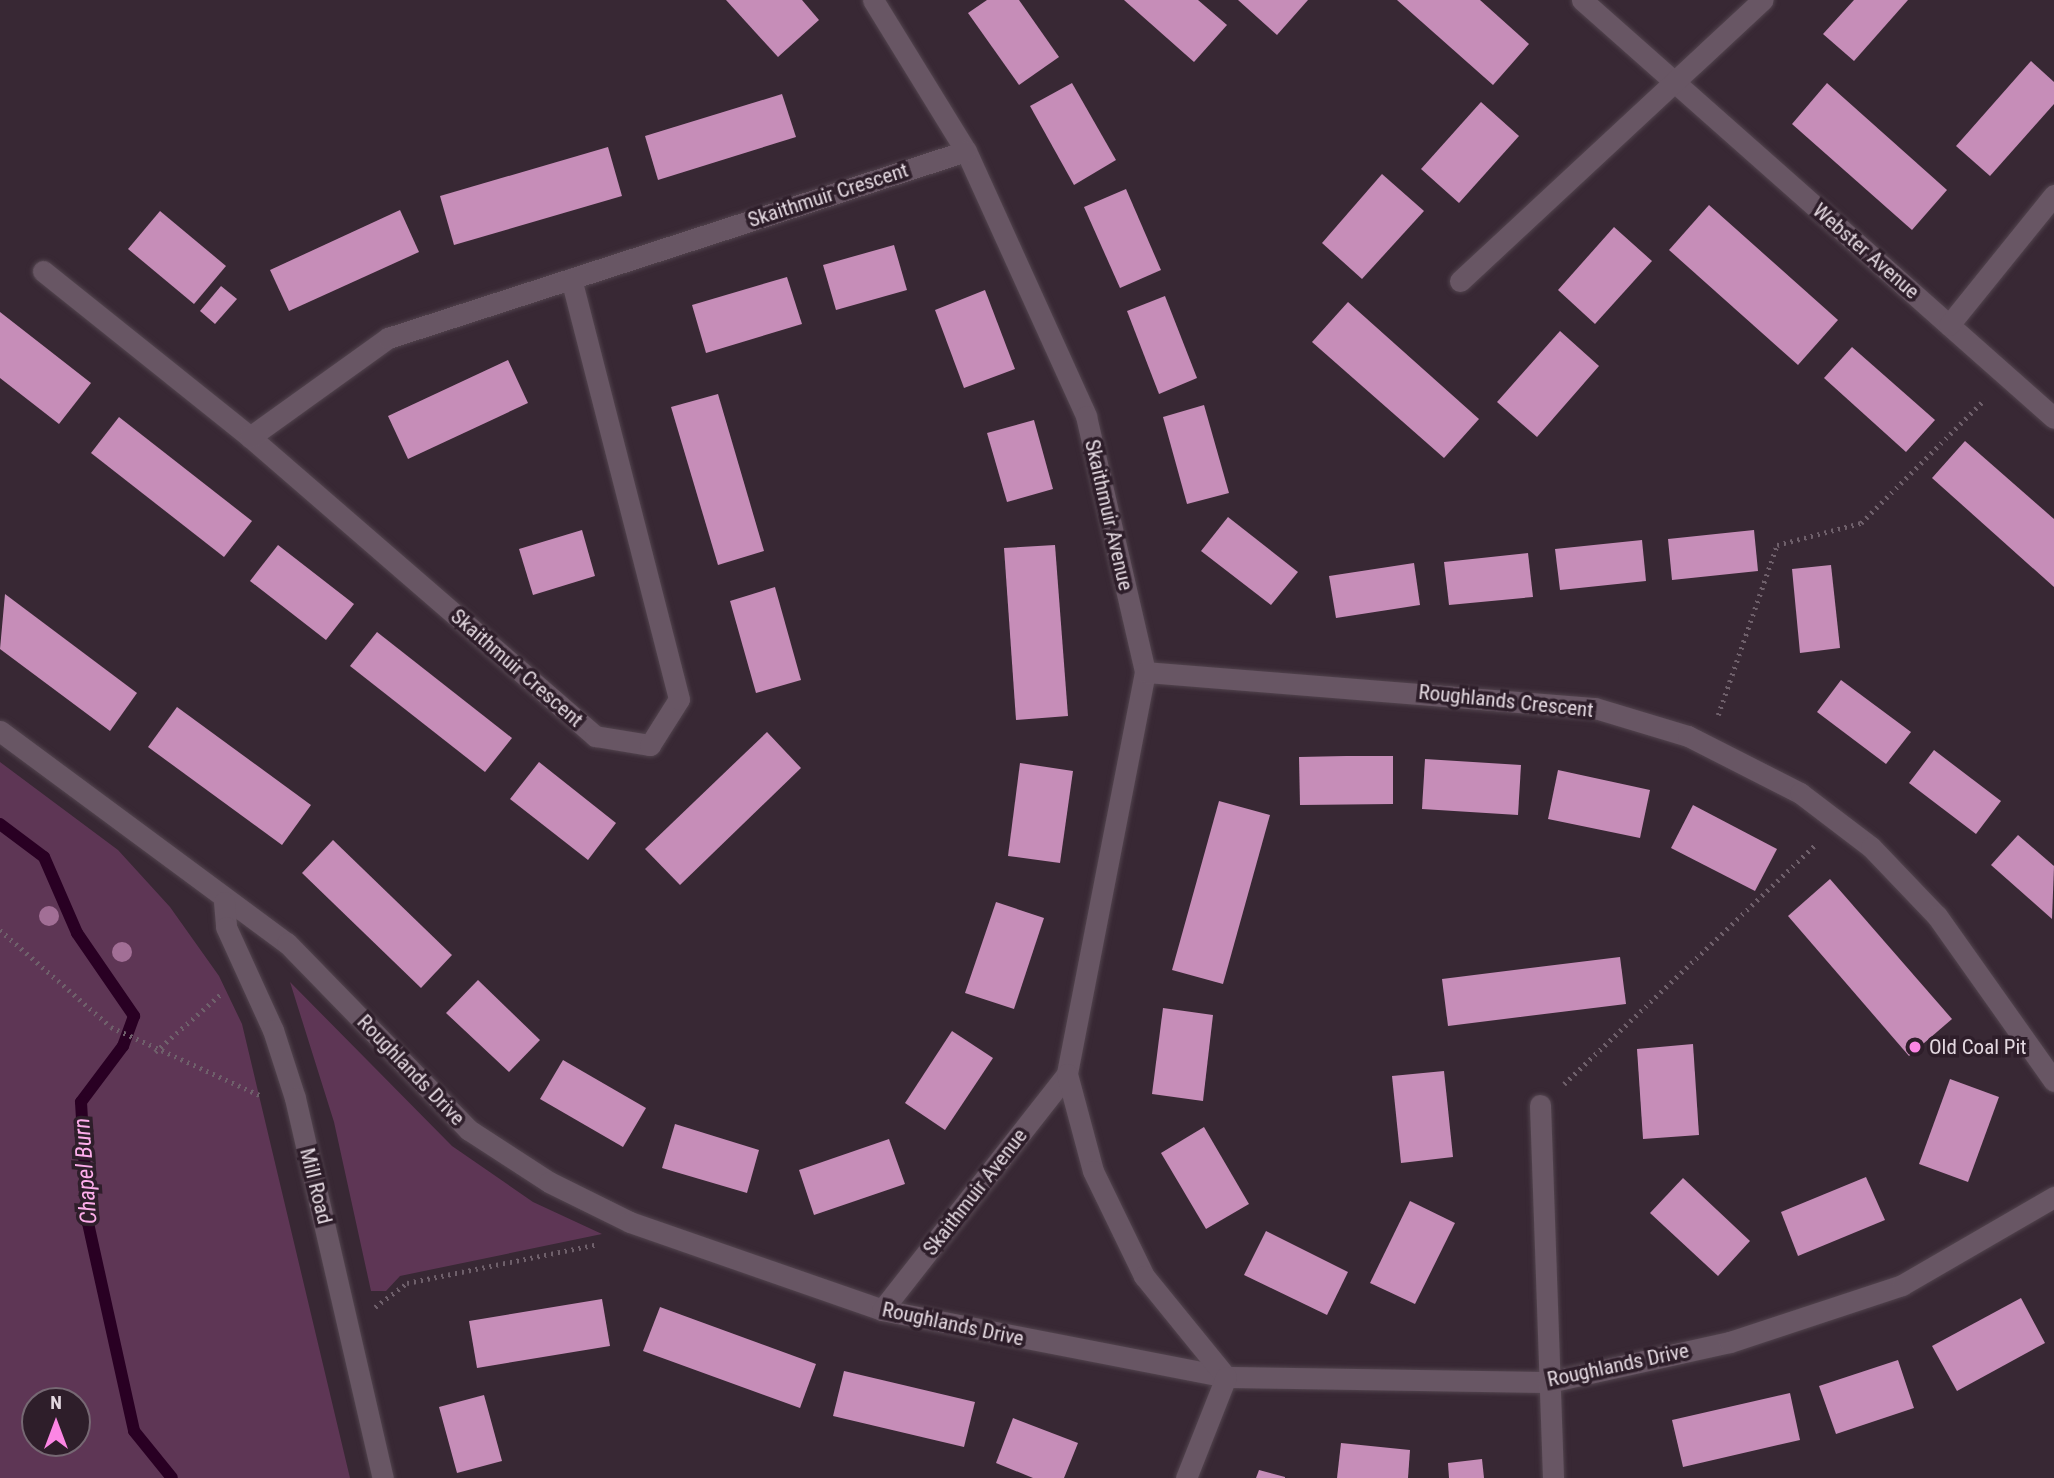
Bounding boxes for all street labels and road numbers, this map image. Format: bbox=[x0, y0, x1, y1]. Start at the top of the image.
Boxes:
street label: Skaithmuir Crescent bbox=[745, 157, 911, 233]
street label: Webster Avenue bbox=[1807, 198, 1925, 304]
street label: Skaithmuir Avenue bbox=[1079, 437, 1139, 593]
street label: Skaithmuir Crescent bbox=[446, 604, 588, 732]
street label: Roughlands Crescent bbox=[1417, 679, 1595, 723]
street label: Roughlands Drive bbox=[352, 1009, 470, 1131]
street label: Skaithmuir Avenue bbox=[918, 1124, 1032, 1260]
street label: Mill Road bbox=[294, 1145, 338, 1227]
street label: Roughlands Drive bbox=[880, 1297, 1026, 1351]
street label: Roughlands Drive bbox=[1545, 1338, 1691, 1392]

